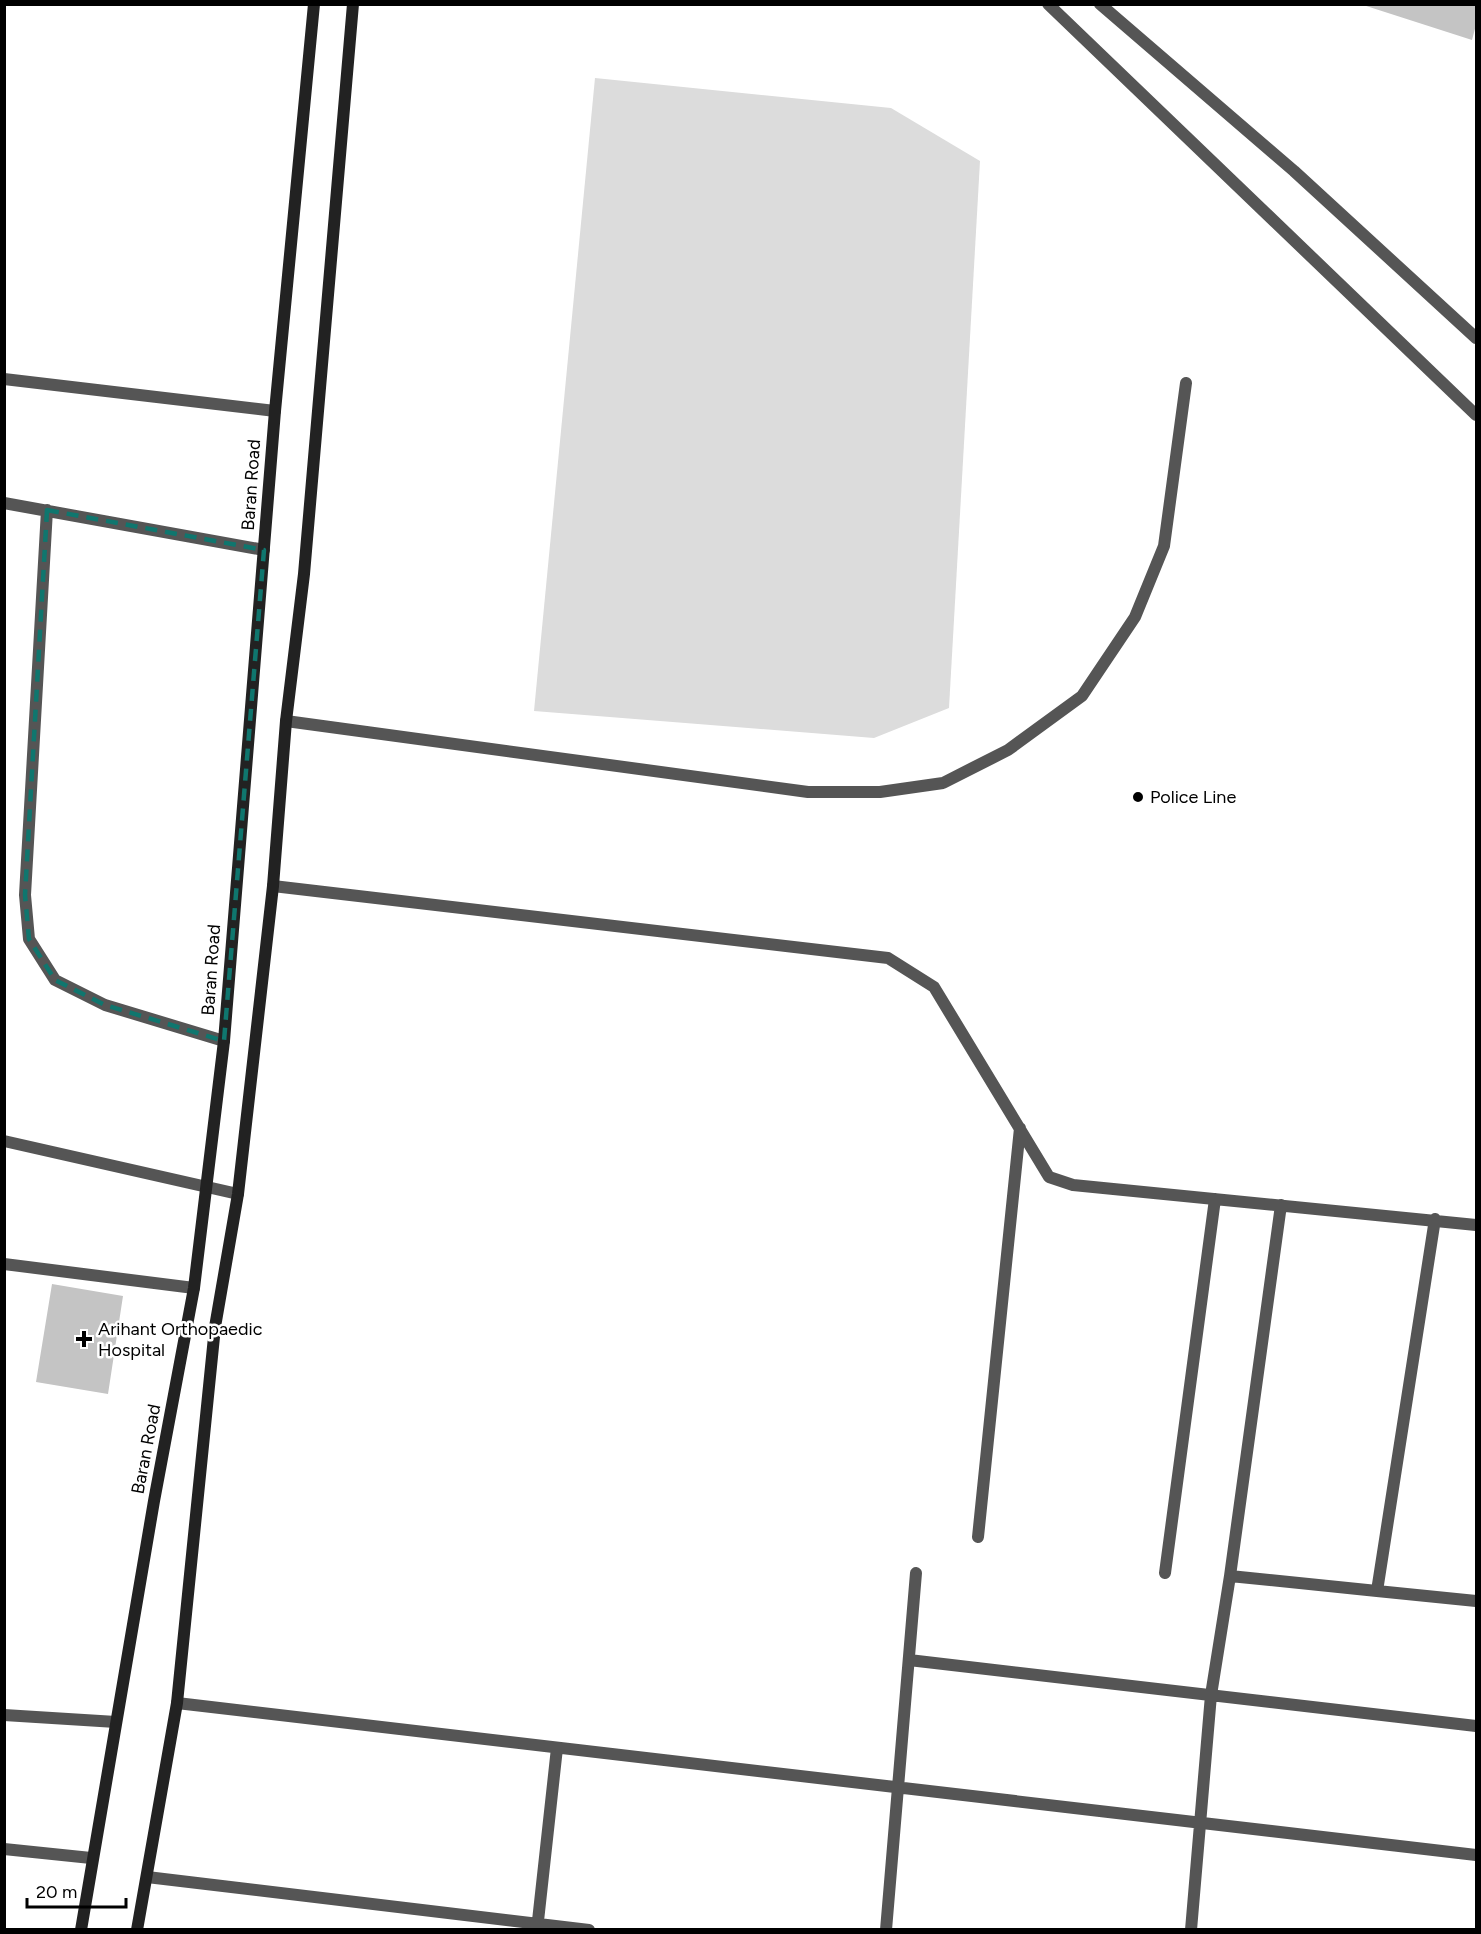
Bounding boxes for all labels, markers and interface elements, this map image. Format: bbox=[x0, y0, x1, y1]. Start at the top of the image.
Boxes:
street label: Baran Road bbox=[237, 439, 265, 531]
place label: Police Line bbox=[1150, 786, 1236, 808]
marker: Police Line bbox=[1131, 790, 1145, 804]
street label: Baran Road bbox=[197, 924, 225, 1016]
place label: Arihant Orthopaedic Hospital bbox=[98, 1318, 263, 1361]
marker: Arihant Orthopaedic Hospital bbox=[75, 1330, 93, 1348]
street label: Baran Road bbox=[126, 1402, 166, 1496]
scale bar bbox=[27, 1871, 126, 1909]
text: 20 m bbox=[36, 1881, 77, 1903]

